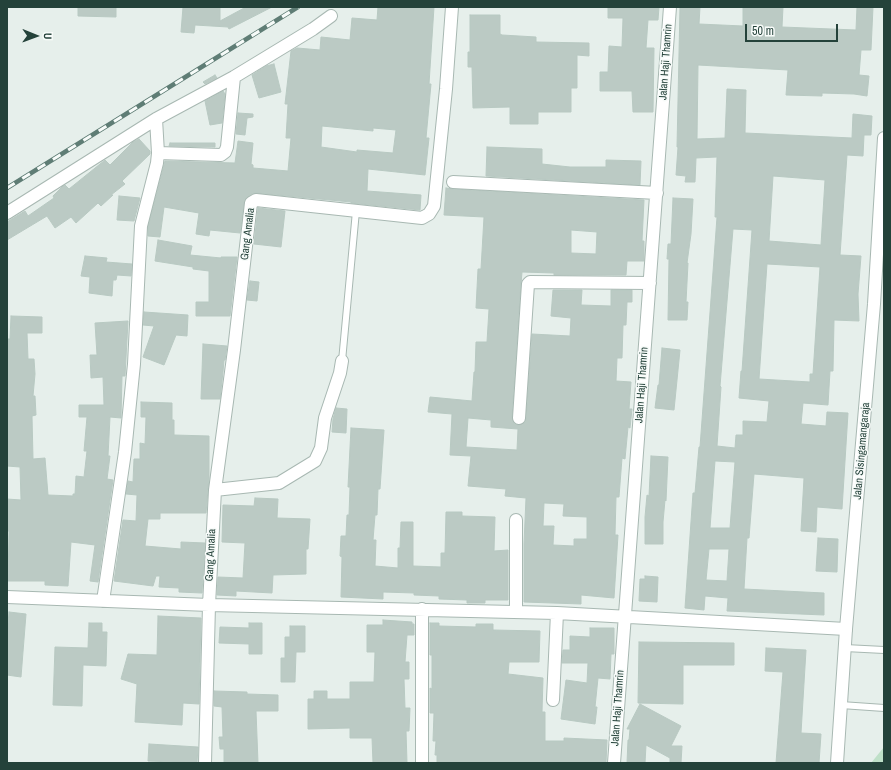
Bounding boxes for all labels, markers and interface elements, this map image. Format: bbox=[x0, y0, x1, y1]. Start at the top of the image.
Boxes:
north arrow bbox=[16, 16, 56, 56]
scale bar bbox=[747, 16, 840, 42]
text: 50 m bbox=[752, 23, 774, 39]
street label: Jalan Haji Thamrin bbox=[657, 24, 675, 100]
text: U bbox=[41, 33, 55, 40]
street label: Gang Amalia bbox=[238, 207, 258, 261]
street label: Jalan Haji Thamrin bbox=[633, 347, 651, 423]
street label: Jalan Sisingamangaraja bbox=[851, 402, 873, 500]
street label: Gang Amalia bbox=[203, 528, 219, 582]
street label: Jalan Haji Thamrin bbox=[609, 670, 627, 746]

